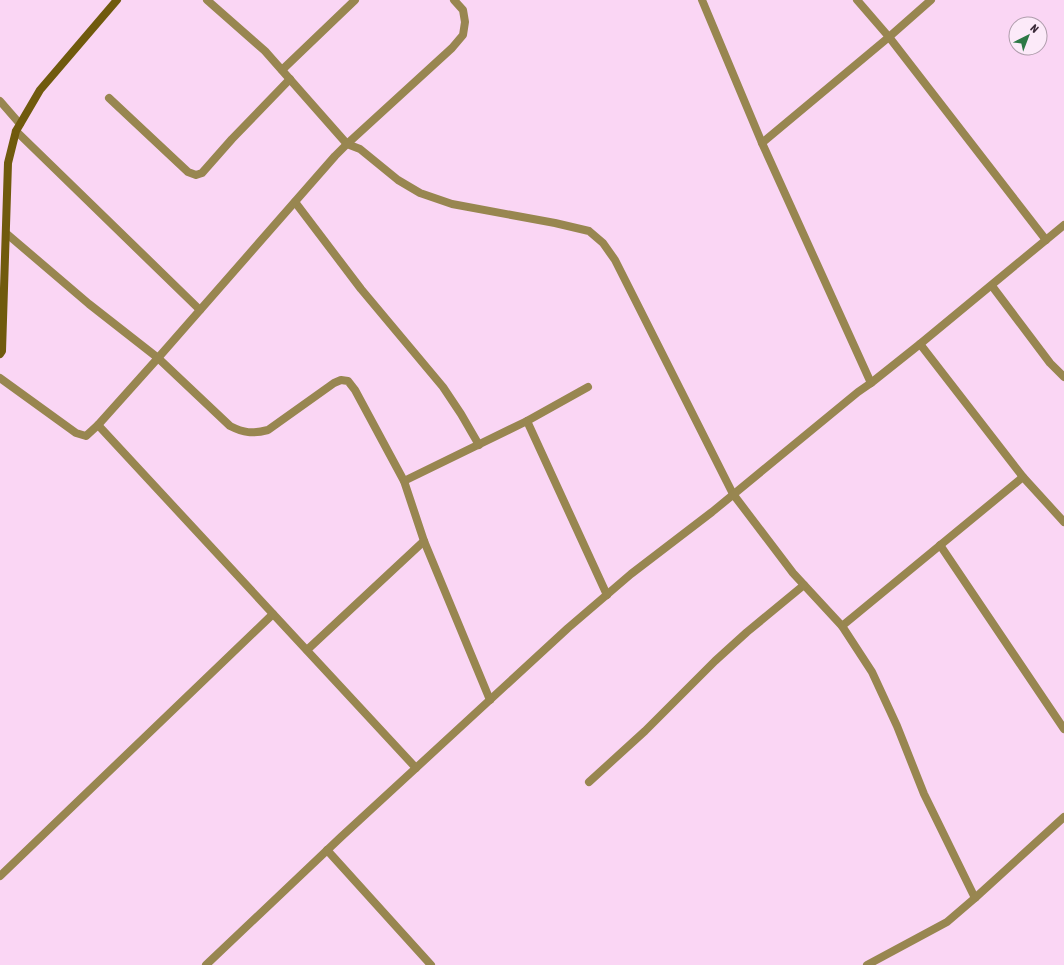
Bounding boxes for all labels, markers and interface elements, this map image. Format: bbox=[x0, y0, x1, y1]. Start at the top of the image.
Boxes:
north arrow bbox=[1008, 16, 1048, 56]
text: N bbox=[1028, 22, 1041, 35]

